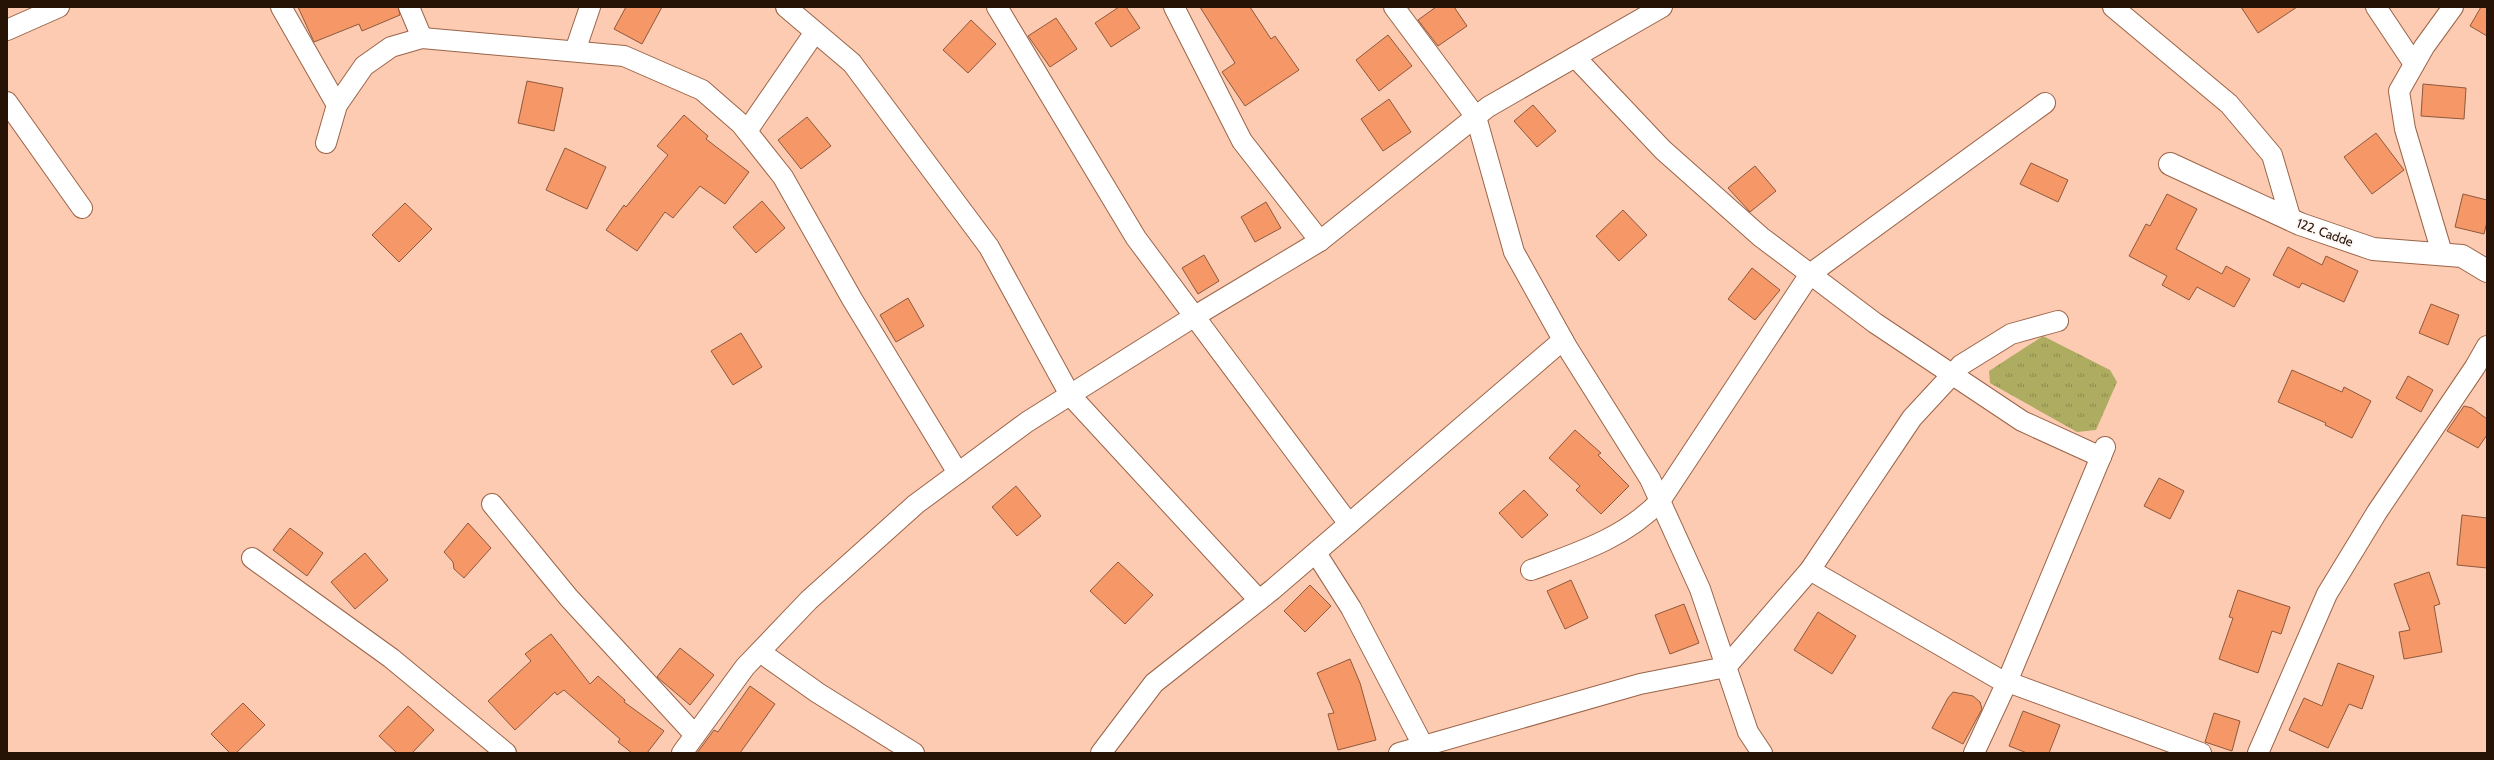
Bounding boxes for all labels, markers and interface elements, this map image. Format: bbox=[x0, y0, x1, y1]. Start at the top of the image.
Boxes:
street label: 122. Cadde bbox=[2295, 214, 2356, 250]

